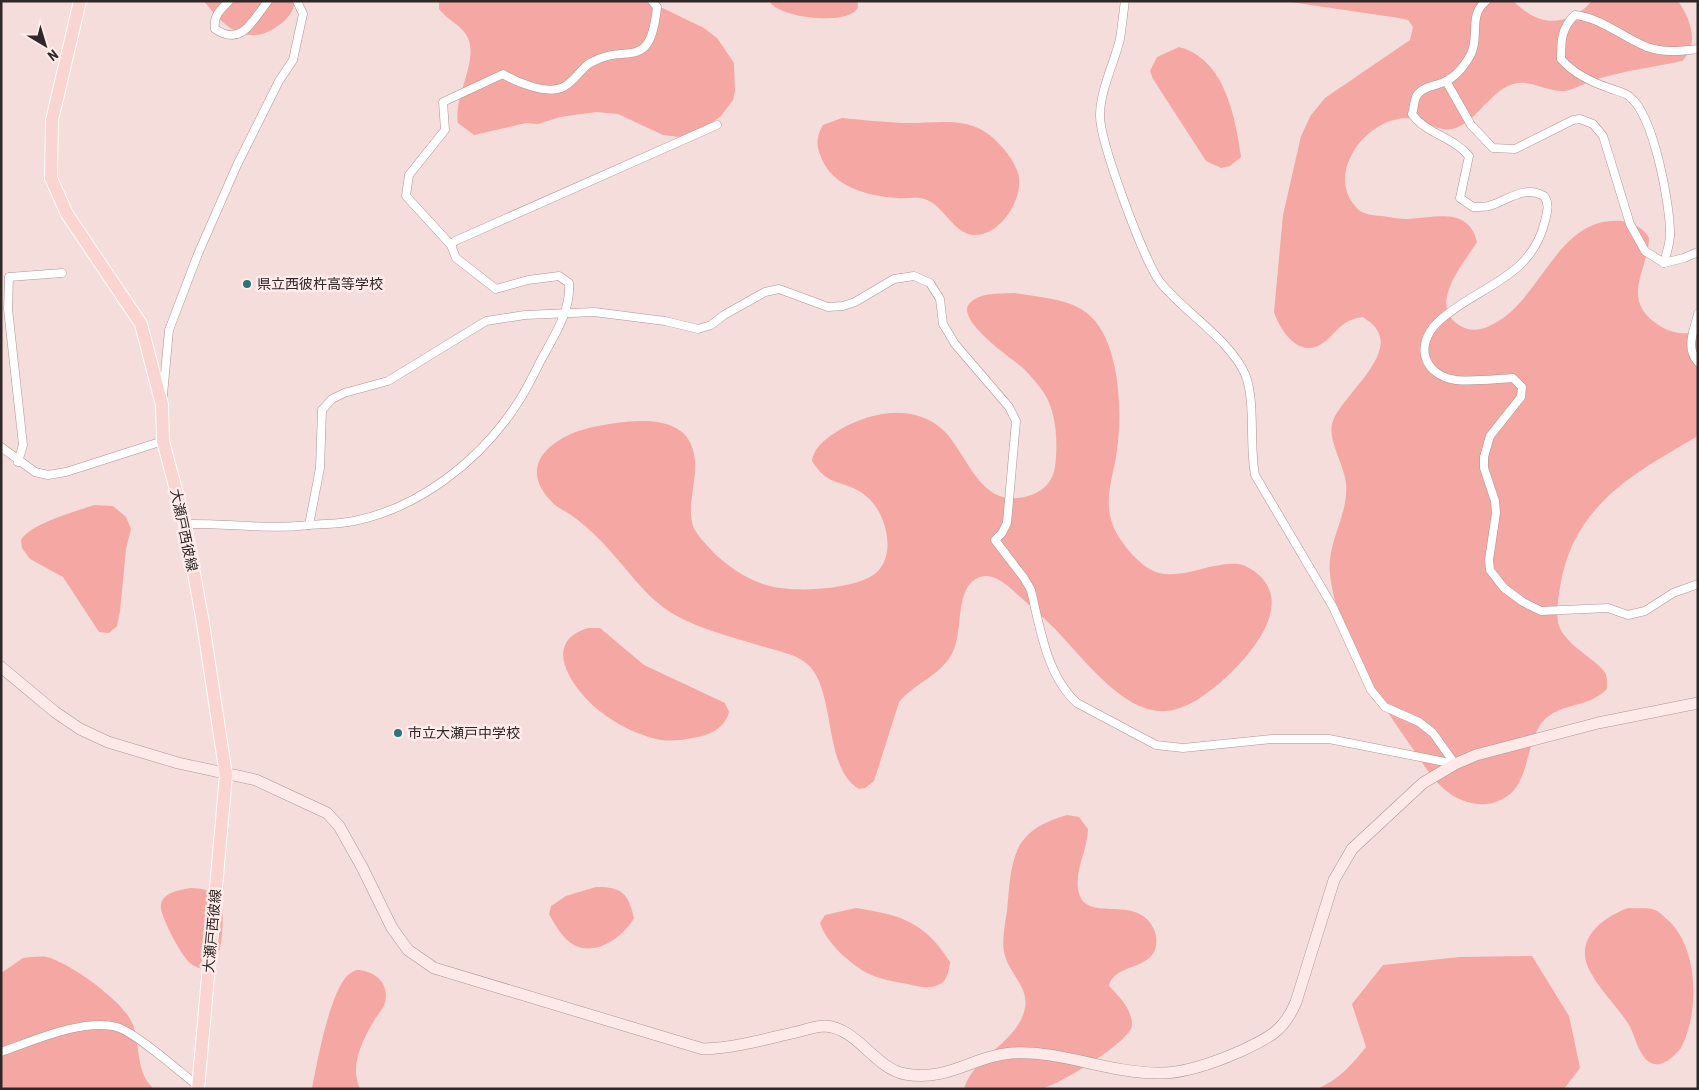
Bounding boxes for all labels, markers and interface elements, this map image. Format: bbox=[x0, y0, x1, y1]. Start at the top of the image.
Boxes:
north arrow bbox=[20, 20, 70, 70]
text: N bbox=[45, 46, 61, 64]
place label: 県立西彼杵高等学校 bbox=[257, 276, 383, 292]
marker: 県立西彼杵高等学校 bbox=[241, 278, 253, 290]
street label: 大瀬戸西彼線 bbox=[167, 487, 201, 573]
place label: 市立大瀬戸中学校 bbox=[408, 725, 520, 741]
marker: 市立大瀬戸中学校 bbox=[392, 727, 404, 739]
street label: 大瀬戸西彼線 bbox=[200, 888, 224, 974]

